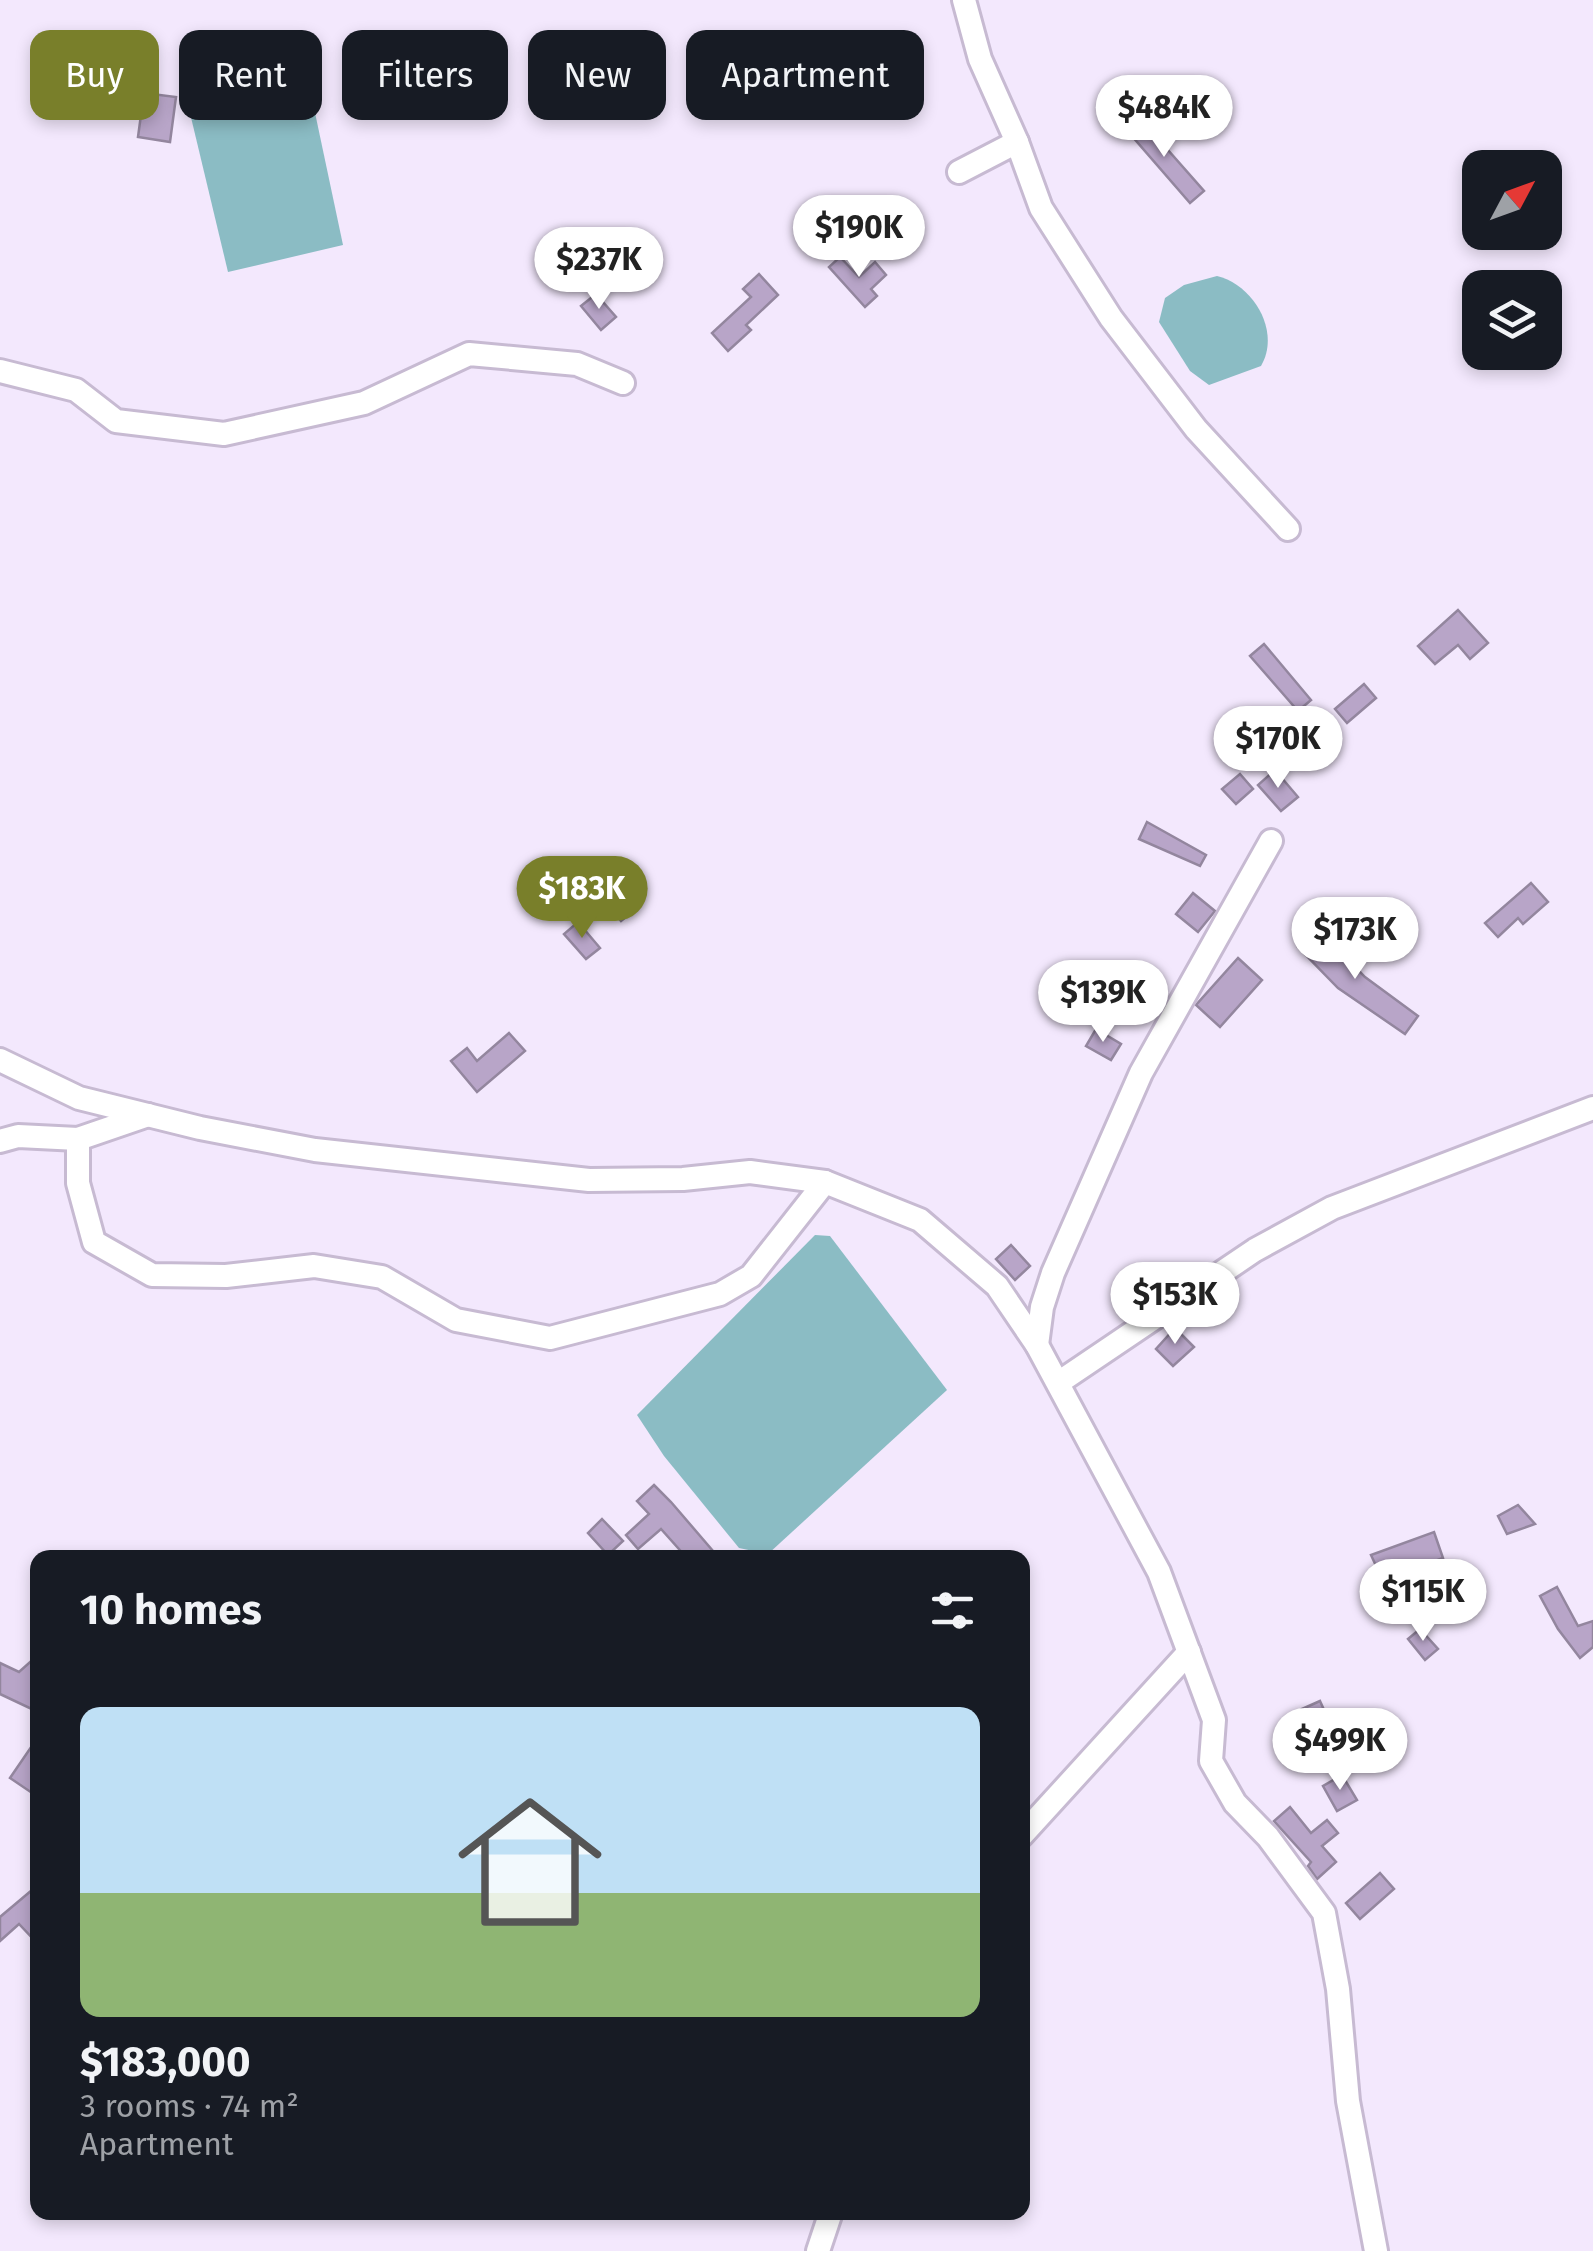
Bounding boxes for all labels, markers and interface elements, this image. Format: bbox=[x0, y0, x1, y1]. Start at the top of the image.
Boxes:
chip: Buy bbox=[30, 30, 159, 120]
chip: Rent bbox=[179, 30, 322, 120]
chip: Filters bbox=[342, 30, 508, 120]
chip: New bbox=[528, 30, 666, 120]
chip: Apartment bbox=[686, 30, 924, 120]
pin: $484K bbox=[1094, 75, 1234, 160]
text: $484K bbox=[1118, 88, 1210, 126]
north arrow bbox=[1462, 150, 1562, 250]
map controls bbox=[1462, 150, 1562, 370]
pin: $190K bbox=[789, 195, 929, 280]
text: $190K bbox=[815, 208, 903, 246]
pin: $237K bbox=[529, 227, 669, 312]
text: $237K bbox=[556, 240, 642, 278]
button: layers bbox=[1462, 270, 1562, 370]
pin: $170K bbox=[1208, 706, 1348, 791]
text: $170K bbox=[1236, 719, 1320, 757]
pin: $183K bbox=[512, 856, 652, 941]
text: $183K bbox=[539, 869, 625, 907]
pin: $173K bbox=[1285, 897, 1425, 982]
text: $173K bbox=[1314, 910, 1396, 948]
pin: $139K bbox=[1033, 960, 1173, 1045]
text: $139K bbox=[1060, 973, 1146, 1011]
pin: $153K bbox=[1105, 1262, 1245, 1347]
text: $153K bbox=[1132, 1275, 1218, 1313]
pin: $115K bbox=[1353, 1559, 1493, 1644]
text: $115K bbox=[1382, 1572, 1464, 1610]
icon: filters bbox=[925, 1583, 980, 1638]
text: 10 homes bbox=[80, 1585, 262, 1635]
pin: $499K bbox=[1270, 1708, 1410, 1793]
text: $499K bbox=[1294, 1721, 1386, 1759]
icon: home bbox=[440, 1772, 620, 1952]
text: $183,000 bbox=[80, 2037, 250, 2087]
text: 3 rooms · 74 m² bbox=[80, 2087, 299, 2125]
text: Apartment bbox=[80, 2125, 234, 2163]

